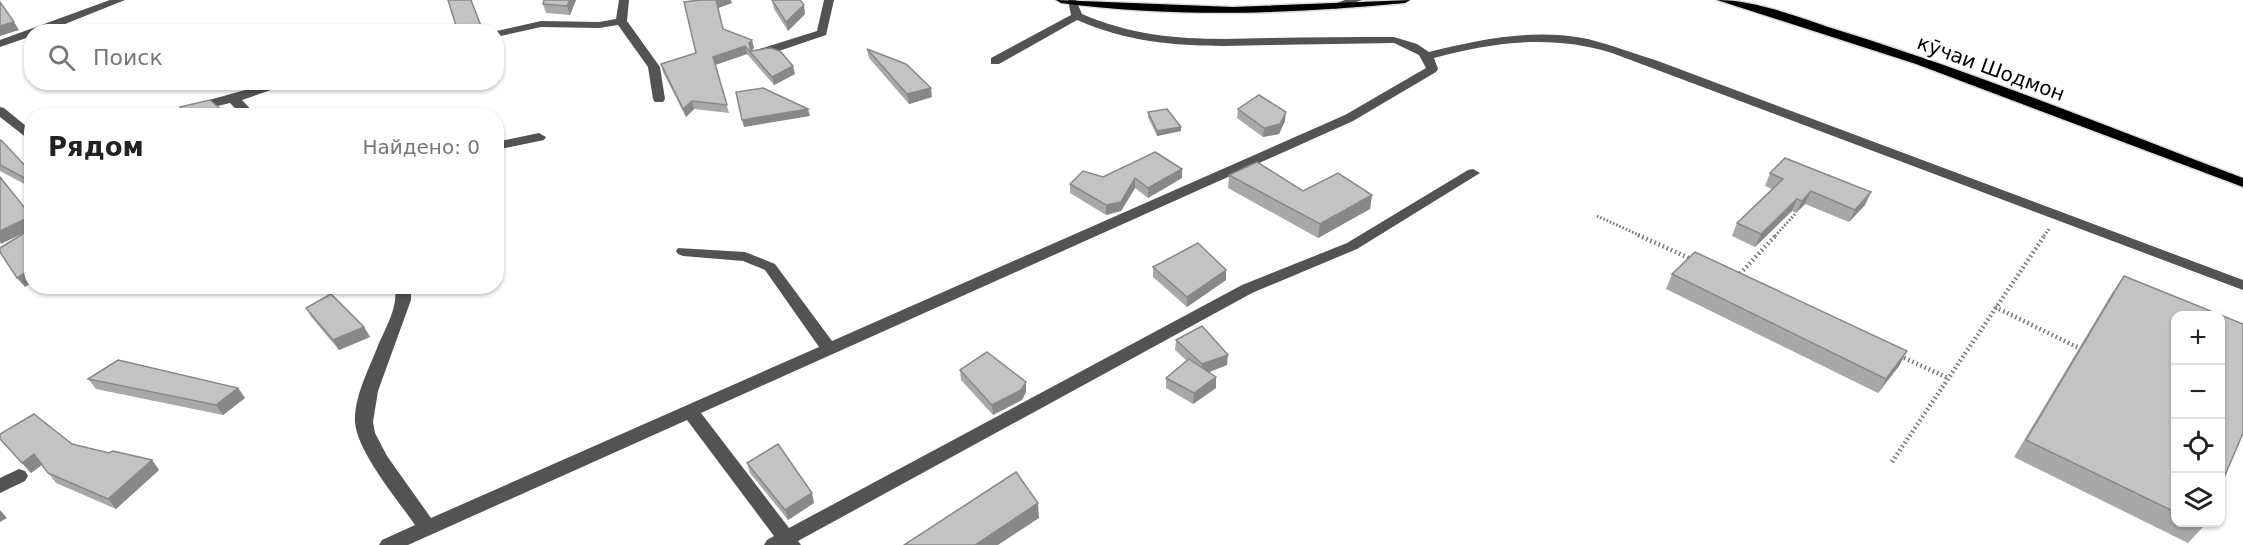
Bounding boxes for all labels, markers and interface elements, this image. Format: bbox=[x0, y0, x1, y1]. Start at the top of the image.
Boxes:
search box bbox=[24, 24, 504, 90]
street label: кӯчаи Шодмон bbox=[1914, 30, 2068, 106]
icon: search bbox=[45, 41, 78, 74]
text: Поиск bbox=[93, 45, 163, 70]
text: Рядом bbox=[48, 132, 144, 162]
text: Найдено: 0 bbox=[362, 135, 480, 159]
map controls bbox=[2171, 311, 2225, 527]
button: + bbox=[2171, 311, 2225, 365]
button: − bbox=[2171, 365, 2225, 419]
button: locate bbox=[2171, 419, 2225, 473]
button: layers bbox=[2171, 473, 2225, 527]

